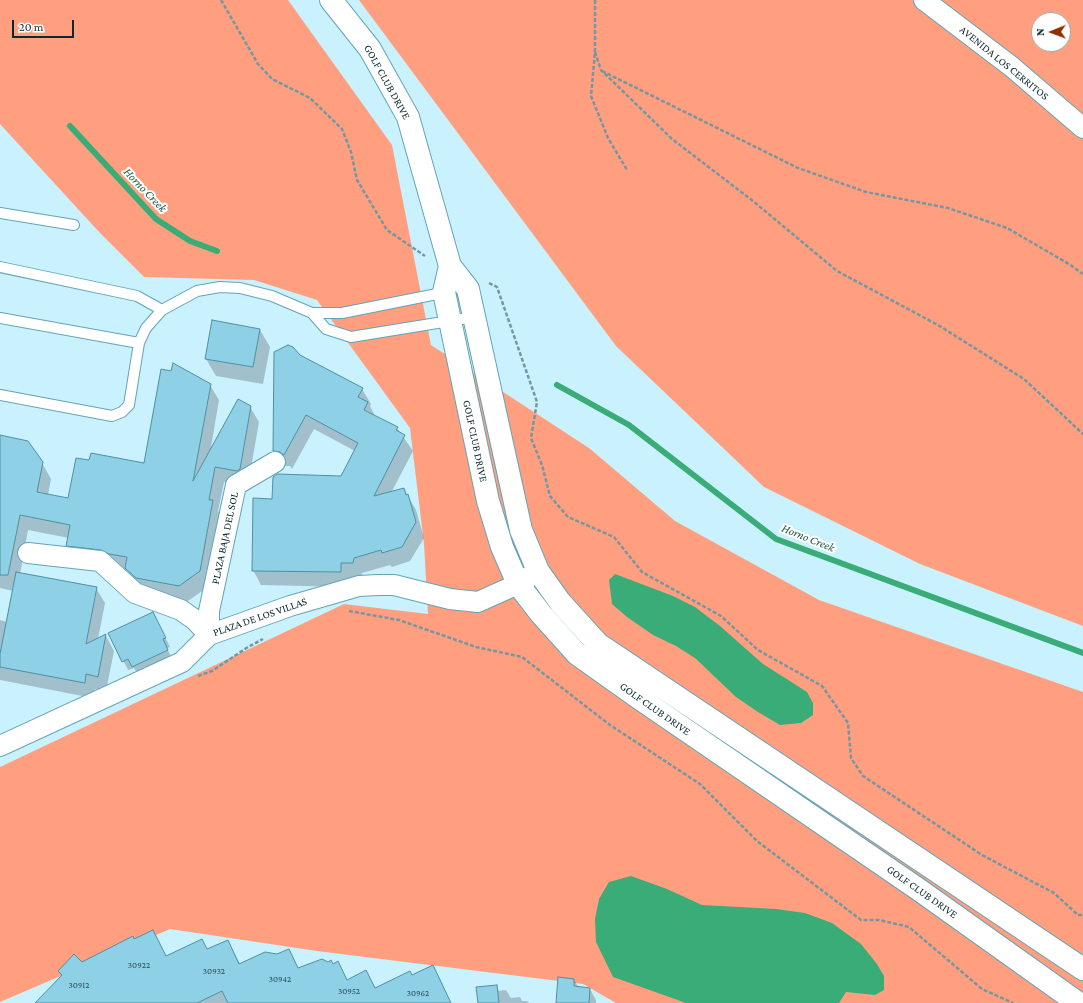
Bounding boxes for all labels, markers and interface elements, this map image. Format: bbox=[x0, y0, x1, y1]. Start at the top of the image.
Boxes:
scale bar bbox=[14, 12, 76, 38]
north arrow bbox=[1031, 12, 1071, 52]
text: 20 m bbox=[19, 20, 43, 34]
street label: AVENIDA LOS CERRITOS bbox=[957, 23, 1051, 103]
street label: GOLF CLUB DRIVE bbox=[361, 42, 413, 122]
water label: Horno Creek bbox=[120, 165, 170, 215]
street label: GOLF CLUB DRIVE bbox=[460, 399, 490, 483]
street label: PLAZA BAJA DEL SOL bbox=[209, 491, 241, 585]
water label: Horno Creek bbox=[779, 521, 837, 555]
street label: PLAZA DE LOS VILLAS bbox=[211, 595, 309, 639]
street label: GOLF CLUB DRIVE bbox=[617, 680, 693, 738]
street label: GOLF CLUB DRIVE bbox=[884, 863, 960, 921]
house number: 30922 bbox=[128, 960, 150, 970]
house number: 30932 bbox=[203, 966, 225, 976]
house number: 30942 bbox=[269, 974, 291, 984]
house number: 30912 bbox=[68, 980, 90, 990]
house number: 30952 bbox=[338, 986, 360, 996]
house number: 30962 bbox=[407, 988, 429, 998]

